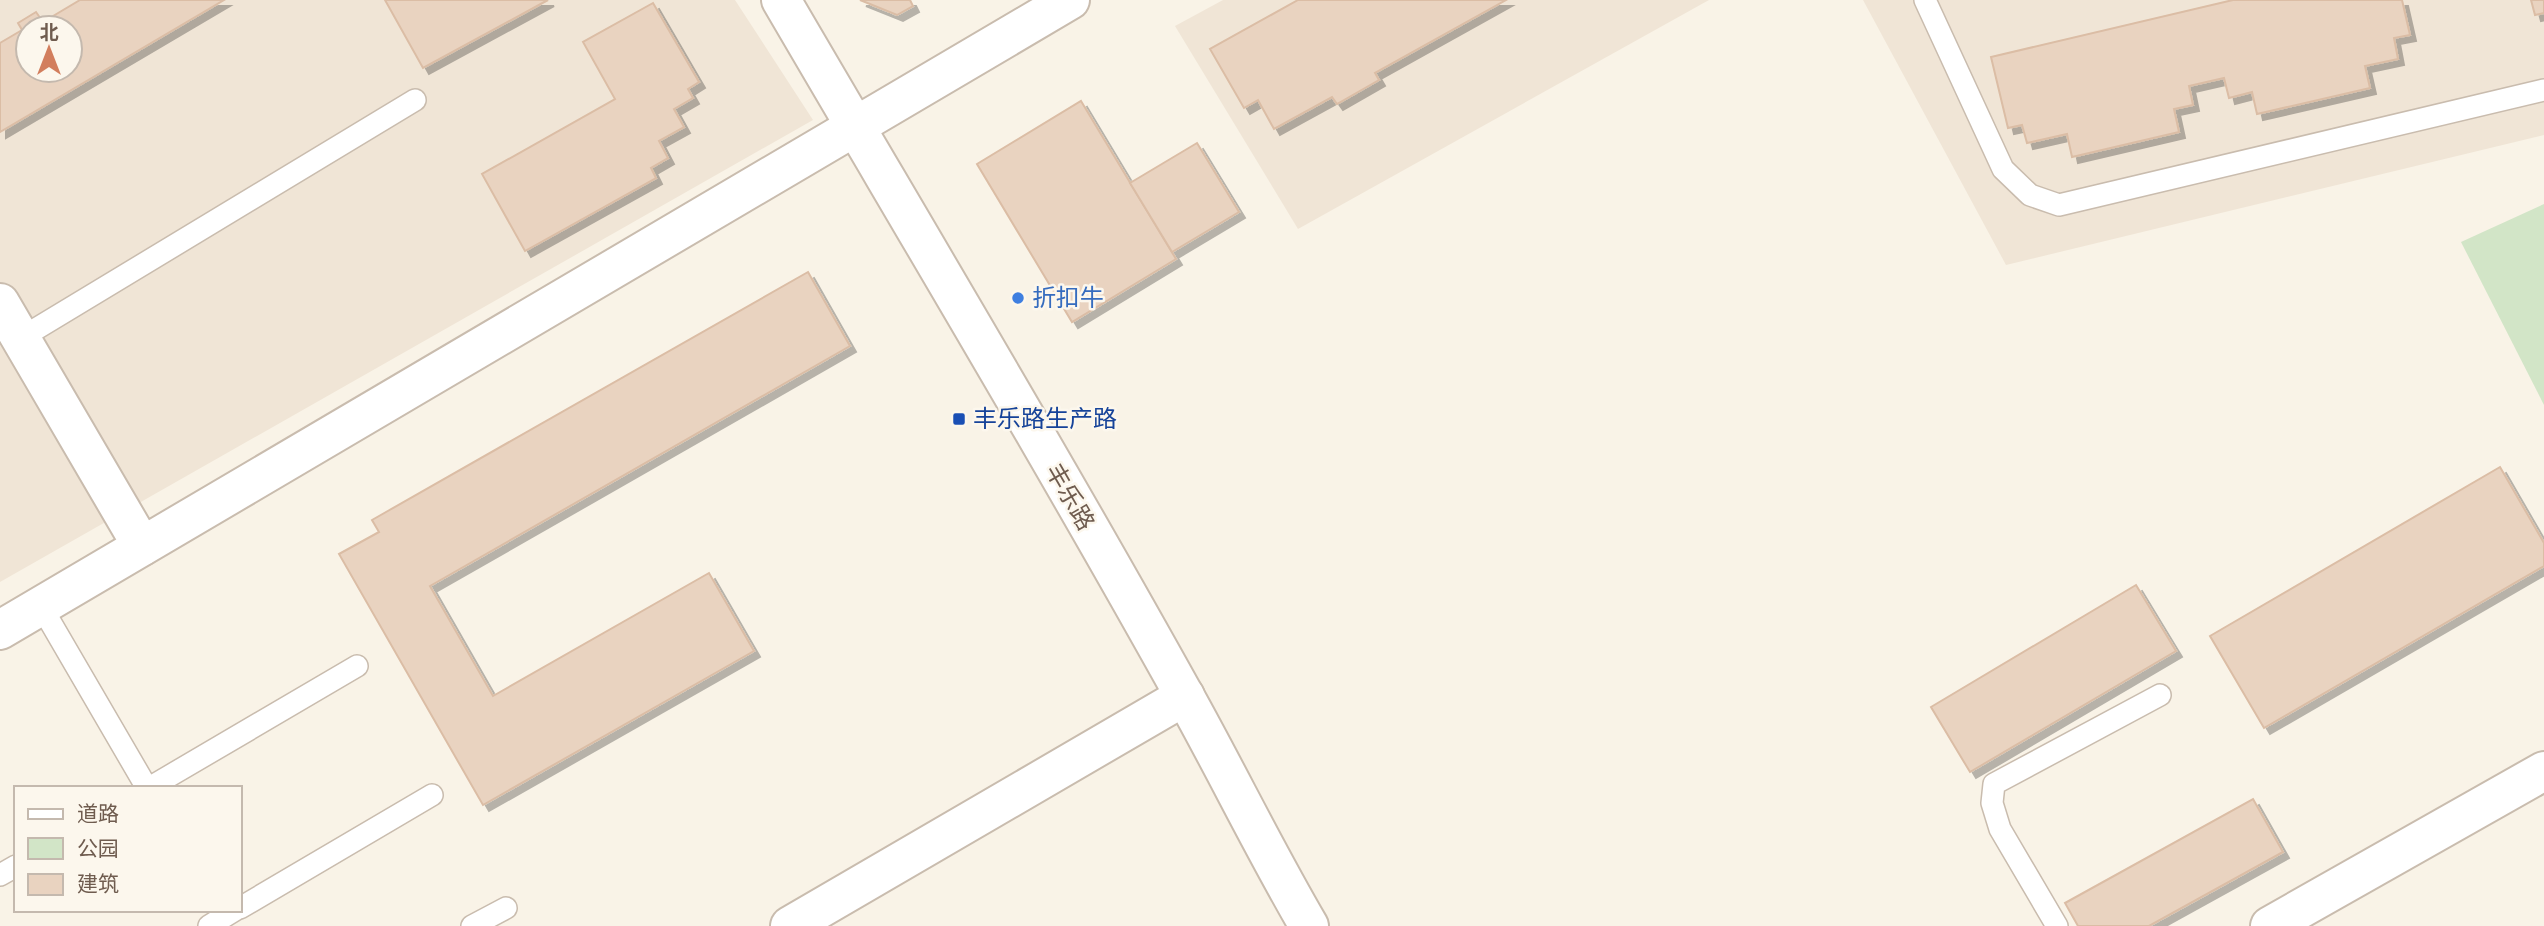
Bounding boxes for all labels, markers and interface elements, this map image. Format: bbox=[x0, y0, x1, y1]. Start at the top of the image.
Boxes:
north arrow bbox=[14, 14, 84, 84]
text: 北 bbox=[39, 21, 59, 44]
place label: 折扣牛 bbox=[1032, 283, 1104, 312]
marker: 折扣牛 bbox=[1010, 290, 1026, 306]
place label: 丰乐路生产路 bbox=[973, 404, 1117, 433]
marker: 丰乐路生产路 bbox=[951, 411, 967, 427]
street label: 丰乐路 bbox=[1040, 458, 1101, 535]
legend bbox=[14, 786, 242, 912]
text: 道路 bbox=[77, 801, 119, 826]
text: 公园 bbox=[77, 836, 119, 861]
text: 建筑 bbox=[77, 871, 119, 896]

